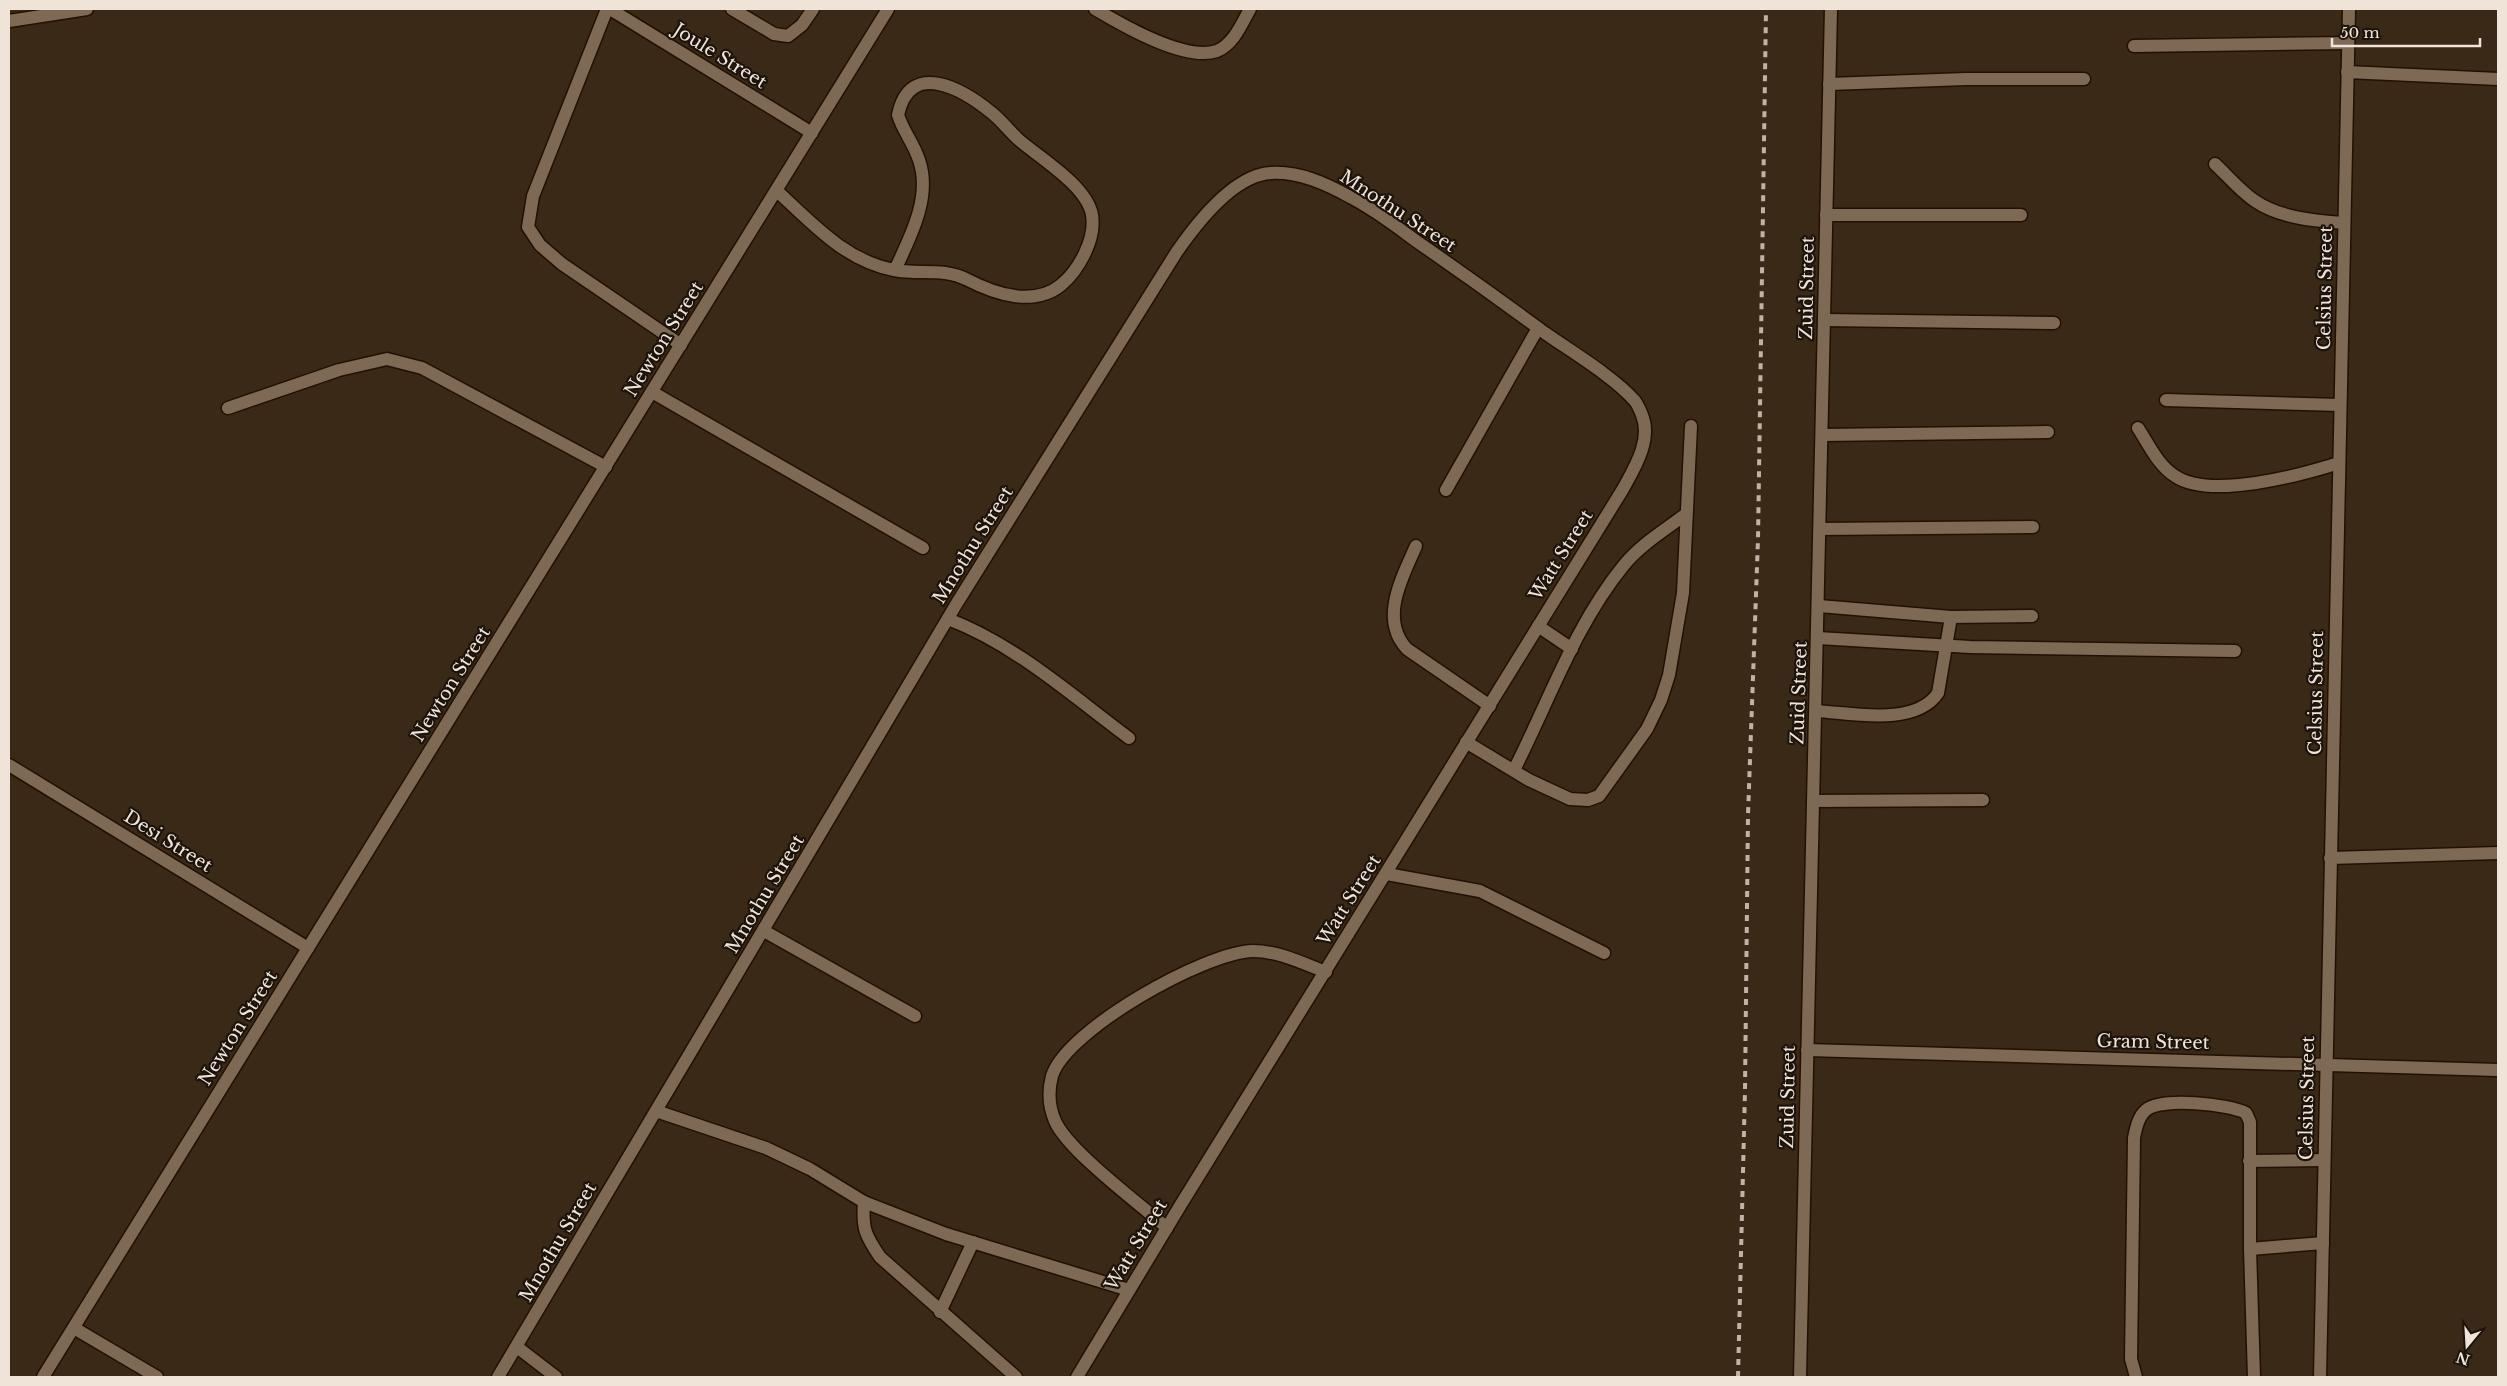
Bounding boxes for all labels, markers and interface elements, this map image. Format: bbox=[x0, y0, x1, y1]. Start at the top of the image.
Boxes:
scale bar bbox=[2332, 15, 2480, 47]
street label: Joule Street bbox=[668, 18, 771, 93]
text: 50 m bbox=[2340, 23, 2380, 42]
street label: Mnothu Street bbox=[1336, 165, 1460, 257]
street label: Celsius Street bbox=[2313, 225, 2337, 350]
street label: Zuid Street bbox=[1795, 236, 1819, 340]
street label: Newton Street bbox=[620, 277, 708, 401]
street label: Mnothu Street bbox=[928, 482, 1018, 608]
street label: Watt Street bbox=[1524, 506, 1598, 605]
street label: Newton Street bbox=[407, 622, 495, 746]
street label: Celsius Street bbox=[2304, 630, 2328, 755]
street label: Zuid Street bbox=[1786, 641, 1812, 745]
street label: Desi Street bbox=[120, 805, 216, 877]
street label: Mnothu Street bbox=[721, 831, 809, 957]
street label: Watt Street bbox=[1312, 851, 1386, 950]
street label: Newton Street bbox=[194, 966, 282, 1090]
street label: Gram Street bbox=[2096, 1030, 2210, 1054]
street label: Celsius Street bbox=[2295, 1035, 2319, 1160]
street label: Zuid Street bbox=[1776, 1045, 1800, 1149]
street label: Mnothu Street bbox=[515, 1178, 601, 1306]
street label: Watt Street bbox=[1100, 1195, 1172, 1295]
north arrow bbox=[2442, 1321, 2492, 1371]
text: N bbox=[2454, 1348, 2472, 1369]

